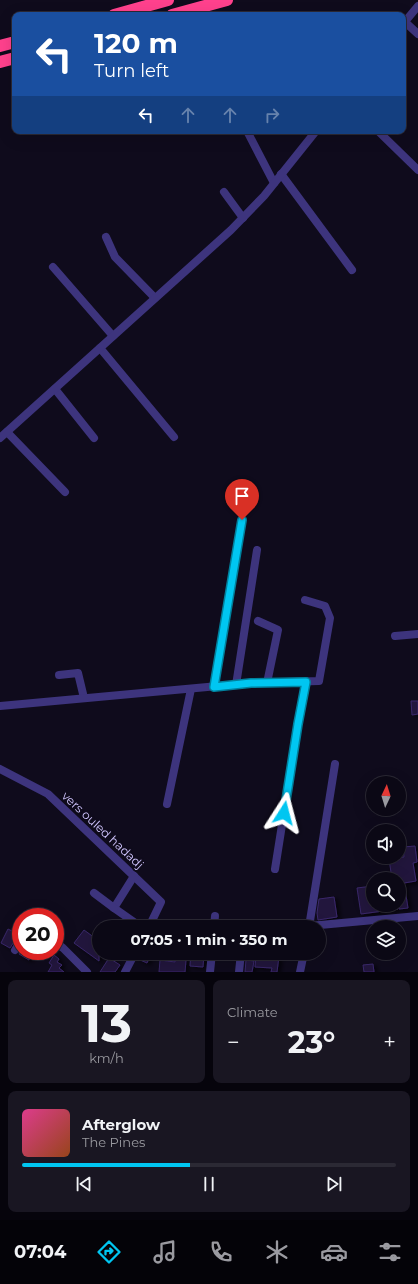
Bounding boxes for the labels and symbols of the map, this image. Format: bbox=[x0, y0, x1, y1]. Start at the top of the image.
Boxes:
pin bbox=[225, 479, 259, 520]
north arrow bbox=[366, 776, 406, 816]
street label: vers ouled hadadj bbox=[59, 788, 147, 872]
position arrow bbox=[263, 792, 305, 834]
speed limit sign: 20 bbox=[12, 908, 64, 960]

